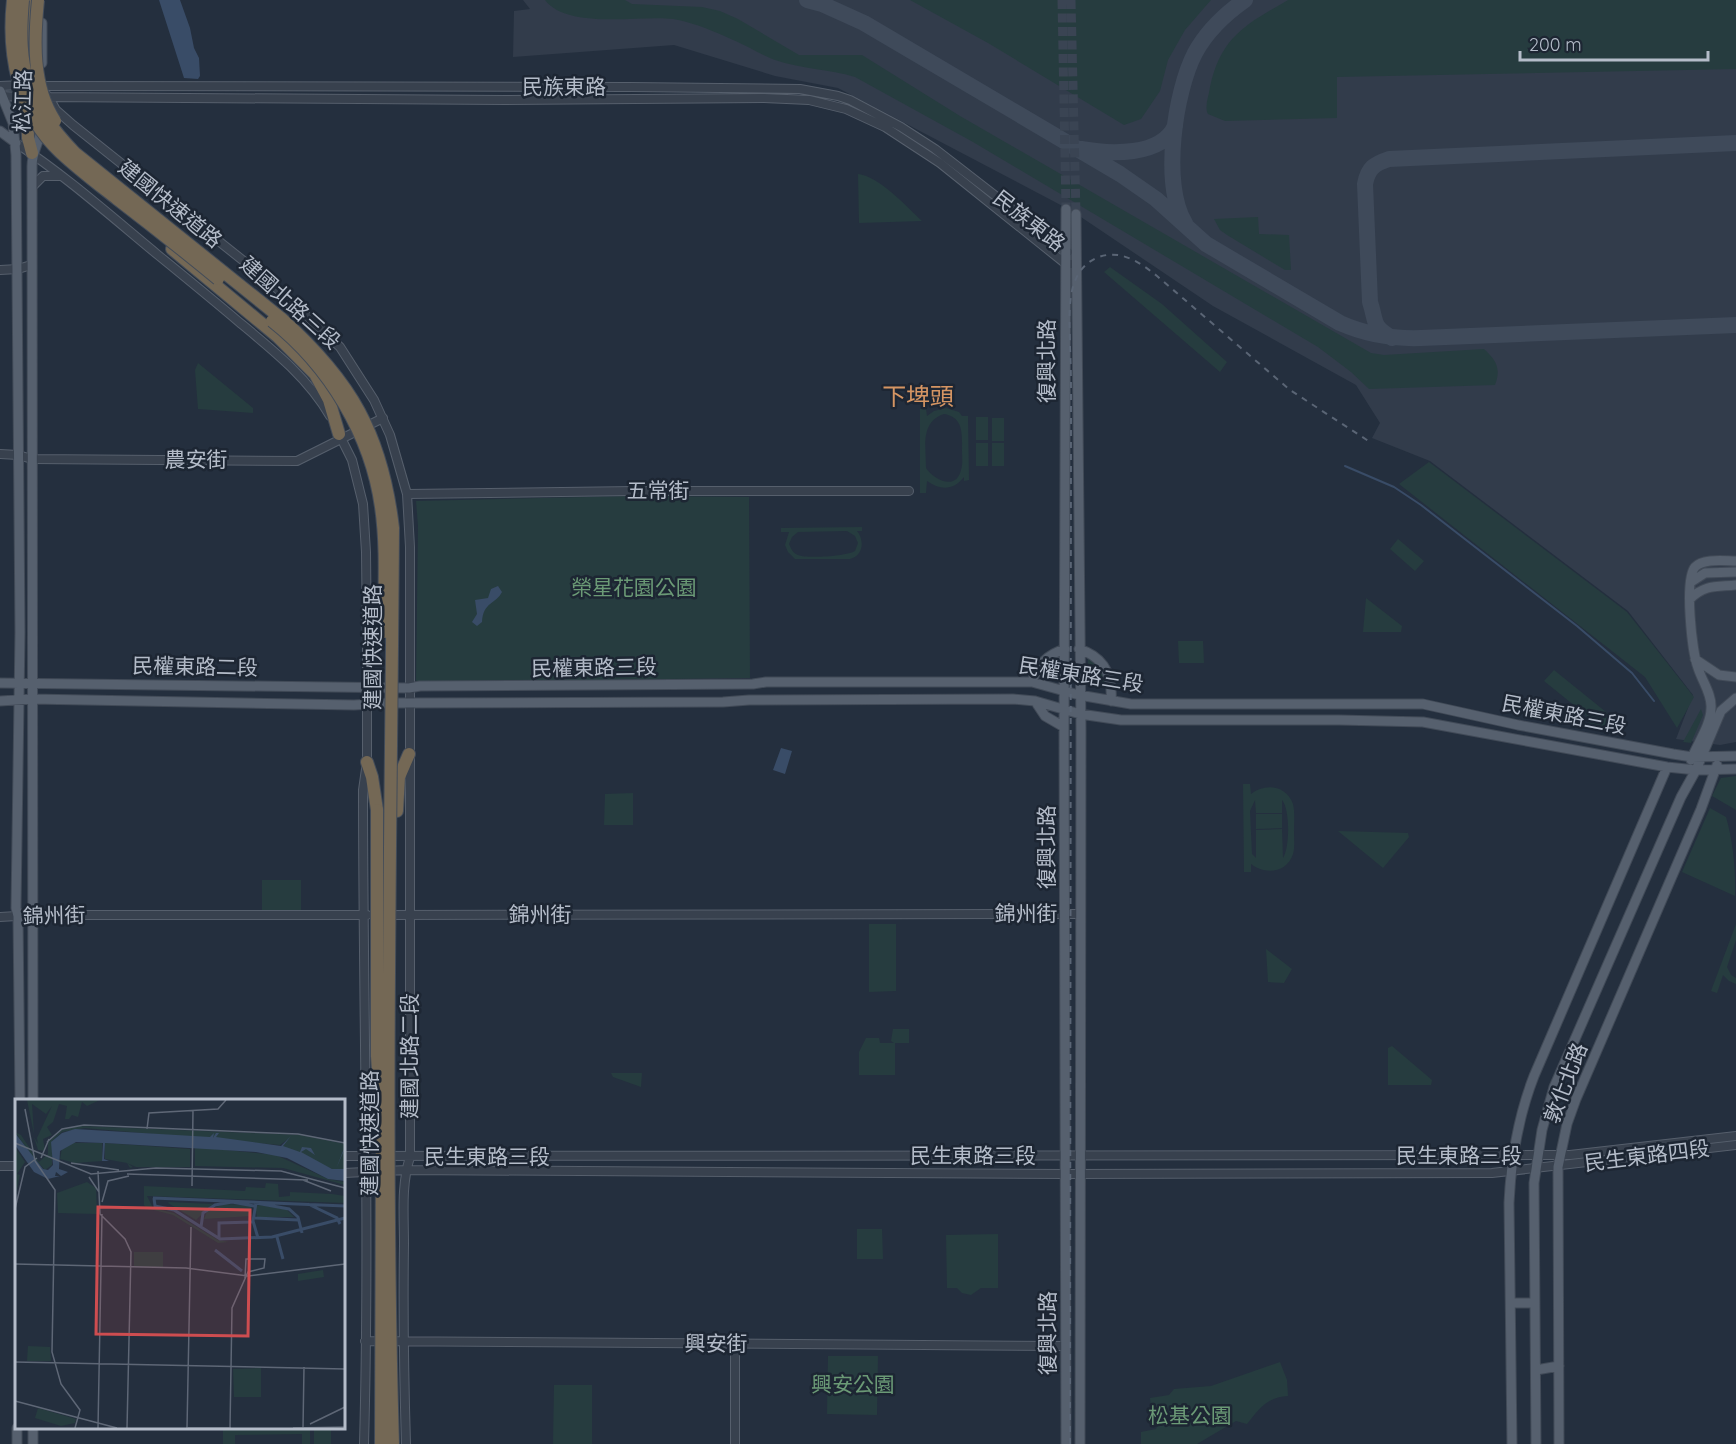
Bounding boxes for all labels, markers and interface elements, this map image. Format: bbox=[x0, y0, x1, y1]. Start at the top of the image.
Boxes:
scale bar bbox=[1520, 24, 1708, 62]
text: 200 m bbox=[1529, 33, 1582, 56]
street label: 松江路 bbox=[8, 69, 36, 133]
street label: 民族東路 bbox=[522, 73, 606, 99]
street label: 建國快速道路 bbox=[113, 153, 228, 253]
street label: 民族東路 bbox=[989, 184, 1071, 256]
street label: 建國北路三段 bbox=[235, 250, 346, 354]
street label: 復興北路 bbox=[1033, 319, 1059, 403]
district label: 下埤頭 bbox=[882, 381, 954, 411]
street label: 農安街 bbox=[165, 446, 228, 472]
street label: 五常街 bbox=[627, 477, 690, 503]
park label: 榮星花園公園 bbox=[571, 574, 697, 600]
street label: 建國快速道路 bbox=[359, 584, 385, 710]
street label: 民權東路三段 bbox=[1017, 651, 1145, 697]
street label: 民權東路二段 bbox=[132, 652, 258, 680]
street label: 民權東路三段 bbox=[531, 653, 657, 681]
street label: 民權東路三段 bbox=[1500, 689, 1629, 739]
street label: 復興北路 bbox=[1033, 805, 1059, 889]
street label: 錦州街 bbox=[995, 900, 1058, 926]
street label: 錦州街 bbox=[22, 901, 86, 929]
street label: 錦州街 bbox=[509, 901, 572, 927]
street label: 建國北路二段 bbox=[396, 993, 422, 1119]
street label: 敦化北路 bbox=[1538, 1039, 1592, 1127]
street label: 建國快速道路 bbox=[356, 1070, 382, 1196]
inset map bbox=[15, 1099, 345, 1429]
street label: 民生東路四段 bbox=[1583, 1134, 1711, 1176]
street label: 民生東路三段 bbox=[910, 1142, 1036, 1168]
street label: 民生東路三段 bbox=[1396, 1142, 1522, 1168]
street label: 民生東路三段 bbox=[424, 1143, 550, 1169]
street label: 復興北路 bbox=[1034, 1291, 1060, 1375]
street label: 興安街 bbox=[685, 1330, 748, 1356]
park label: 興安公園 bbox=[811, 1371, 895, 1397]
park label: 松基公園 bbox=[1148, 1402, 1232, 1428]

